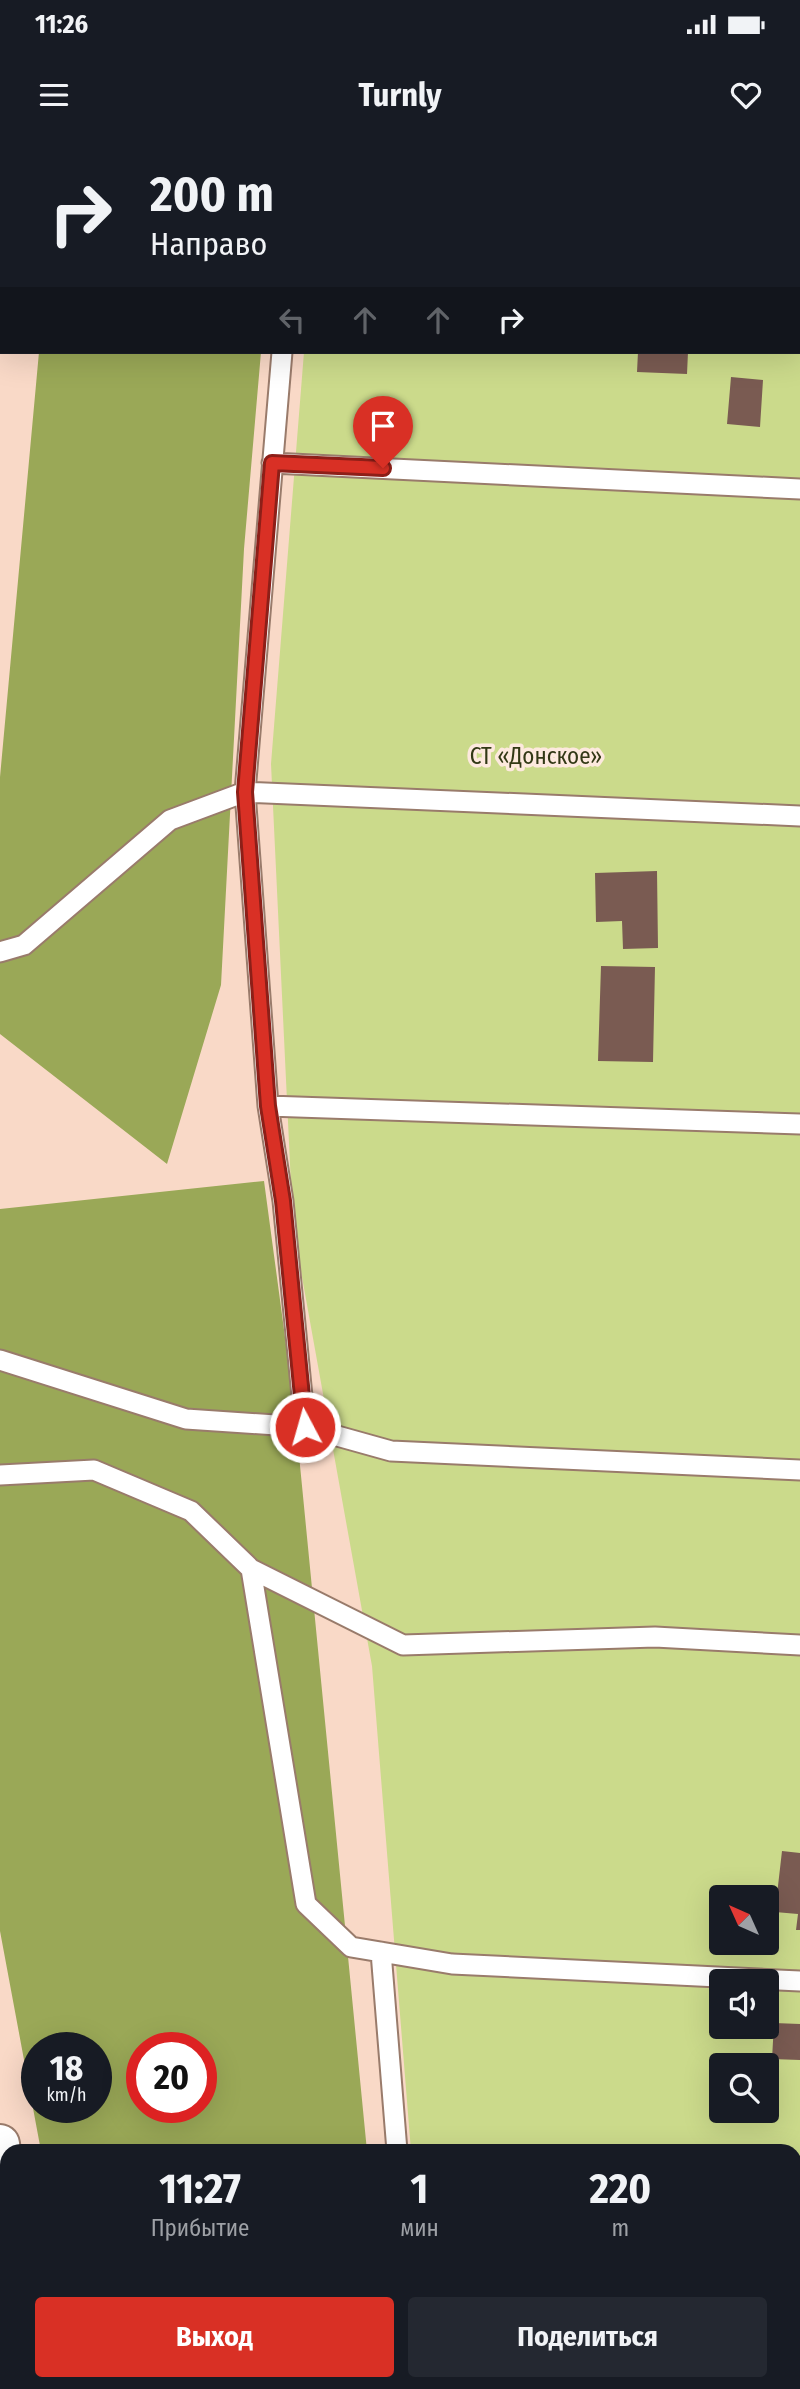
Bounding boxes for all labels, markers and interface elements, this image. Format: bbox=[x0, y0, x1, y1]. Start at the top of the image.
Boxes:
text: 11:26 bbox=[35, 9, 88, 40]
icon: menu bbox=[35, 76, 73, 114]
text: Turnly bbox=[358, 76, 442, 114]
icon: heart bbox=[727, 76, 765, 114]
text: 200 m bbox=[150, 165, 274, 224]
icon: right bbox=[35, 168, 126, 259]
text: Направо bbox=[150, 225, 267, 263]
icon: left bbox=[273, 301, 311, 339]
icon: ahead bbox=[346, 301, 384, 339]
icon: ahead bbox=[419, 301, 457, 339]
icon: right bbox=[492, 301, 530, 339]
pin bbox=[353, 396, 413, 468]
icon: arrive bbox=[364, 407, 402, 445]
park label: СТ «Донское» bbox=[470, 742, 602, 770]
position arrow bbox=[268, 1390, 342, 1464]
north arrow bbox=[709, 1885, 779, 1955]
map controls bbox=[709, 1885, 779, 2123]
button: sound bbox=[709, 1969, 779, 2039]
speed limit sign: 20 bbox=[126, 2032, 217, 2123]
text: 18 bbox=[50, 2047, 83, 2089]
button: search bbox=[709, 2053, 779, 2123]
text: km/h bbox=[46, 2084, 87, 2106]
text: 11:27 bbox=[159, 2164, 241, 2214]
text: 1 bbox=[411, 2164, 428, 2214]
text: 220 bbox=[589, 2164, 651, 2214]
text: Прибытие bbox=[151, 2214, 249, 2242]
text: мин bbox=[400, 2214, 439, 2242]
text: m bbox=[612, 2214, 629, 2242]
button: Выход bbox=[35, 2297, 394, 2377]
button: Поделиться bbox=[408, 2297, 767, 2377]

